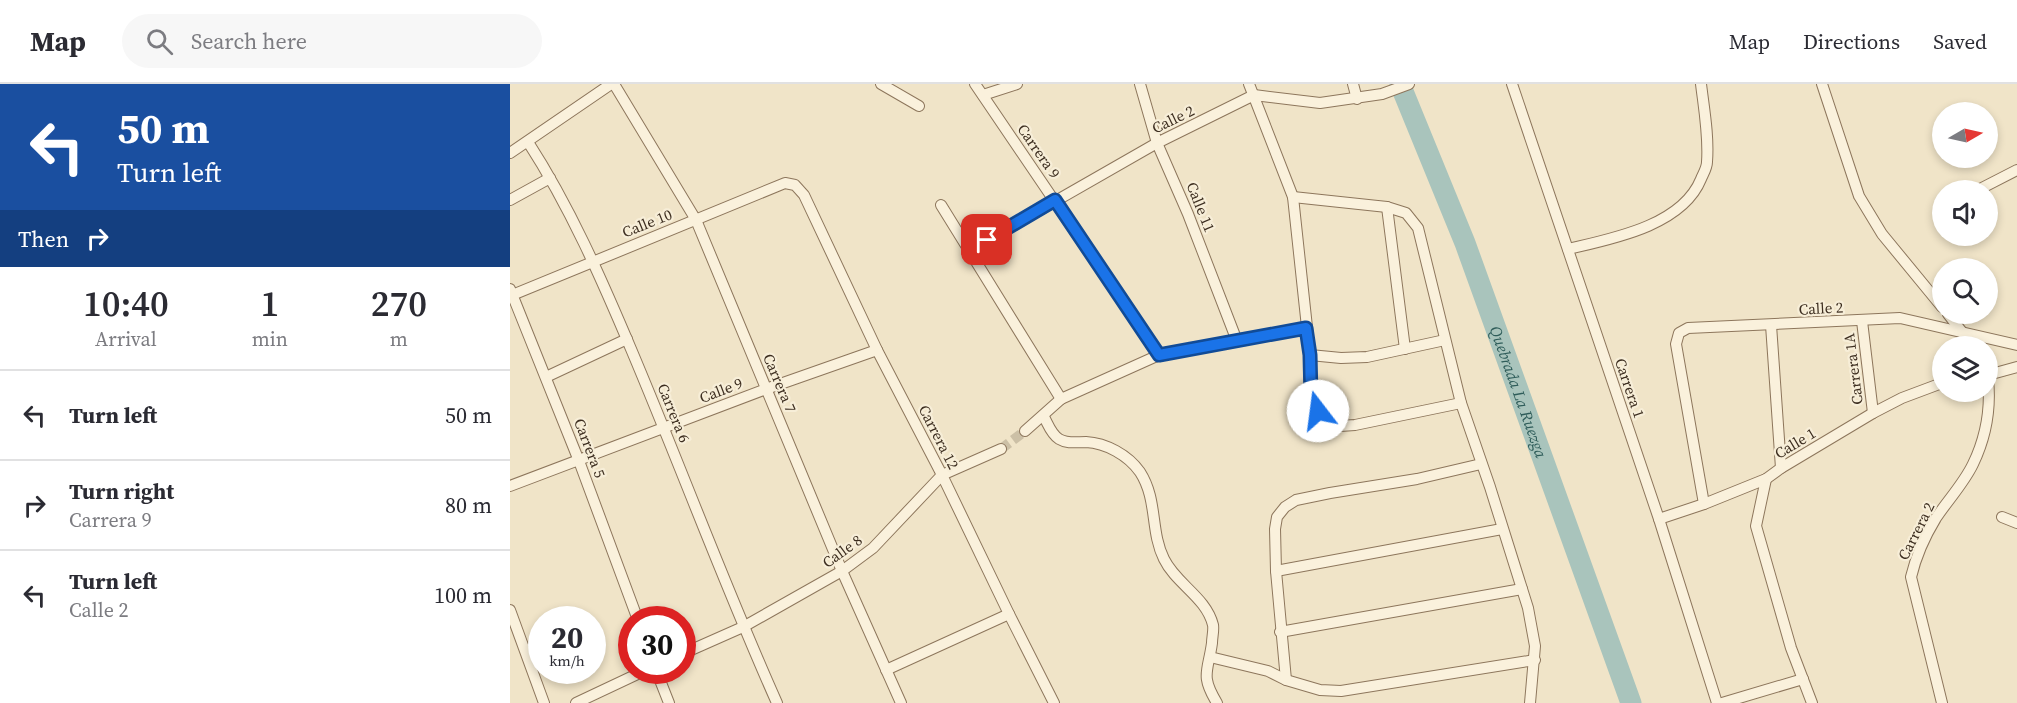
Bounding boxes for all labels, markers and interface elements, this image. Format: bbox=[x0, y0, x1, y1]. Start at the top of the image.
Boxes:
search box bbox=[122, 14, 542, 68]
text: Map bbox=[30, 22, 86, 60]
icon: search bbox=[143, 25, 176, 58]
text: Search here bbox=[191, 26, 307, 56]
text: Map bbox=[1729, 27, 1770, 56]
text: Directions bbox=[1803, 27, 1900, 56]
text: Saved bbox=[1933, 27, 1987, 56]
text: 50 m bbox=[117, 99, 210, 157]
street label: Calle 2 bbox=[1148, 100, 1198, 138]
north arrow bbox=[1932, 102, 1998, 168]
map controls bbox=[1932, 102, 1998, 402]
icon: left bbox=[18, 108, 96, 186]
street label: Carrera 9 bbox=[1013, 120, 1065, 182]
text: Turn left bbox=[117, 154, 221, 191]
street label: Calle 11 bbox=[1181, 179, 1221, 235]
button: sound bbox=[1932, 180, 1998, 246]
street label: Calle 10 bbox=[619, 203, 675, 243]
pin bbox=[961, 214, 1012, 265]
icon: right bbox=[81, 222, 114, 255]
icon: arrive bbox=[970, 223, 1003, 256]
text: Then bbox=[18, 224, 69, 254]
button: search bbox=[1932, 258, 1998, 324]
text: 10:40 bbox=[83, 279, 169, 328]
text: 1 bbox=[260, 279, 279, 328]
text: 270 bbox=[371, 279, 427, 328]
street label: Calle 2 bbox=[1798, 296, 1844, 320]
water label: Quebrada La Ruezga bbox=[1485, 323, 1553, 461]
text: Arrival bbox=[95, 325, 157, 353]
text: min bbox=[252, 325, 288, 353]
text: m bbox=[390, 325, 408, 353]
street label: Carrera 1A bbox=[1838, 332, 1868, 406]
button: layers bbox=[1932, 336, 1998, 402]
street label: Carrera 7 bbox=[758, 350, 802, 416]
street label: Carrera 1 bbox=[1610, 355, 1650, 421]
street label: Calle 9 bbox=[696, 372, 746, 408]
position arrow bbox=[1286, 379, 1350, 443]
street label: Carrera 6 bbox=[653, 380, 695, 446]
icon: left bbox=[18, 399, 51, 432]
text: Turn left bbox=[69, 400, 157, 430]
text: 50 m bbox=[445, 400, 492, 430]
street label: Carrera 12 bbox=[914, 401, 964, 473]
street label: Carrera 5 bbox=[569, 415, 611, 481]
street label: Calle 1 bbox=[1770, 422, 1820, 464]
text: Turn right bbox=[69, 476, 174, 506]
icon: right bbox=[18, 489, 51, 522]
text: 80 m bbox=[445, 490, 492, 520]
street label: Carrera 2 bbox=[1893, 499, 1939, 563]
text: Carrera 9 bbox=[69, 506, 152, 534]
street label: Calle 8 bbox=[818, 529, 866, 573]
text: Turn left bbox=[69, 566, 157, 596]
icon: left bbox=[18, 579, 51, 612]
text: 100 m bbox=[434, 580, 492, 610]
text: Calle 2 bbox=[69, 596, 129, 624]
speed limit sign: 30 bbox=[618, 606, 696, 684]
text: 20 bbox=[551, 617, 583, 658]
text: km/h bbox=[549, 650, 585, 671]

